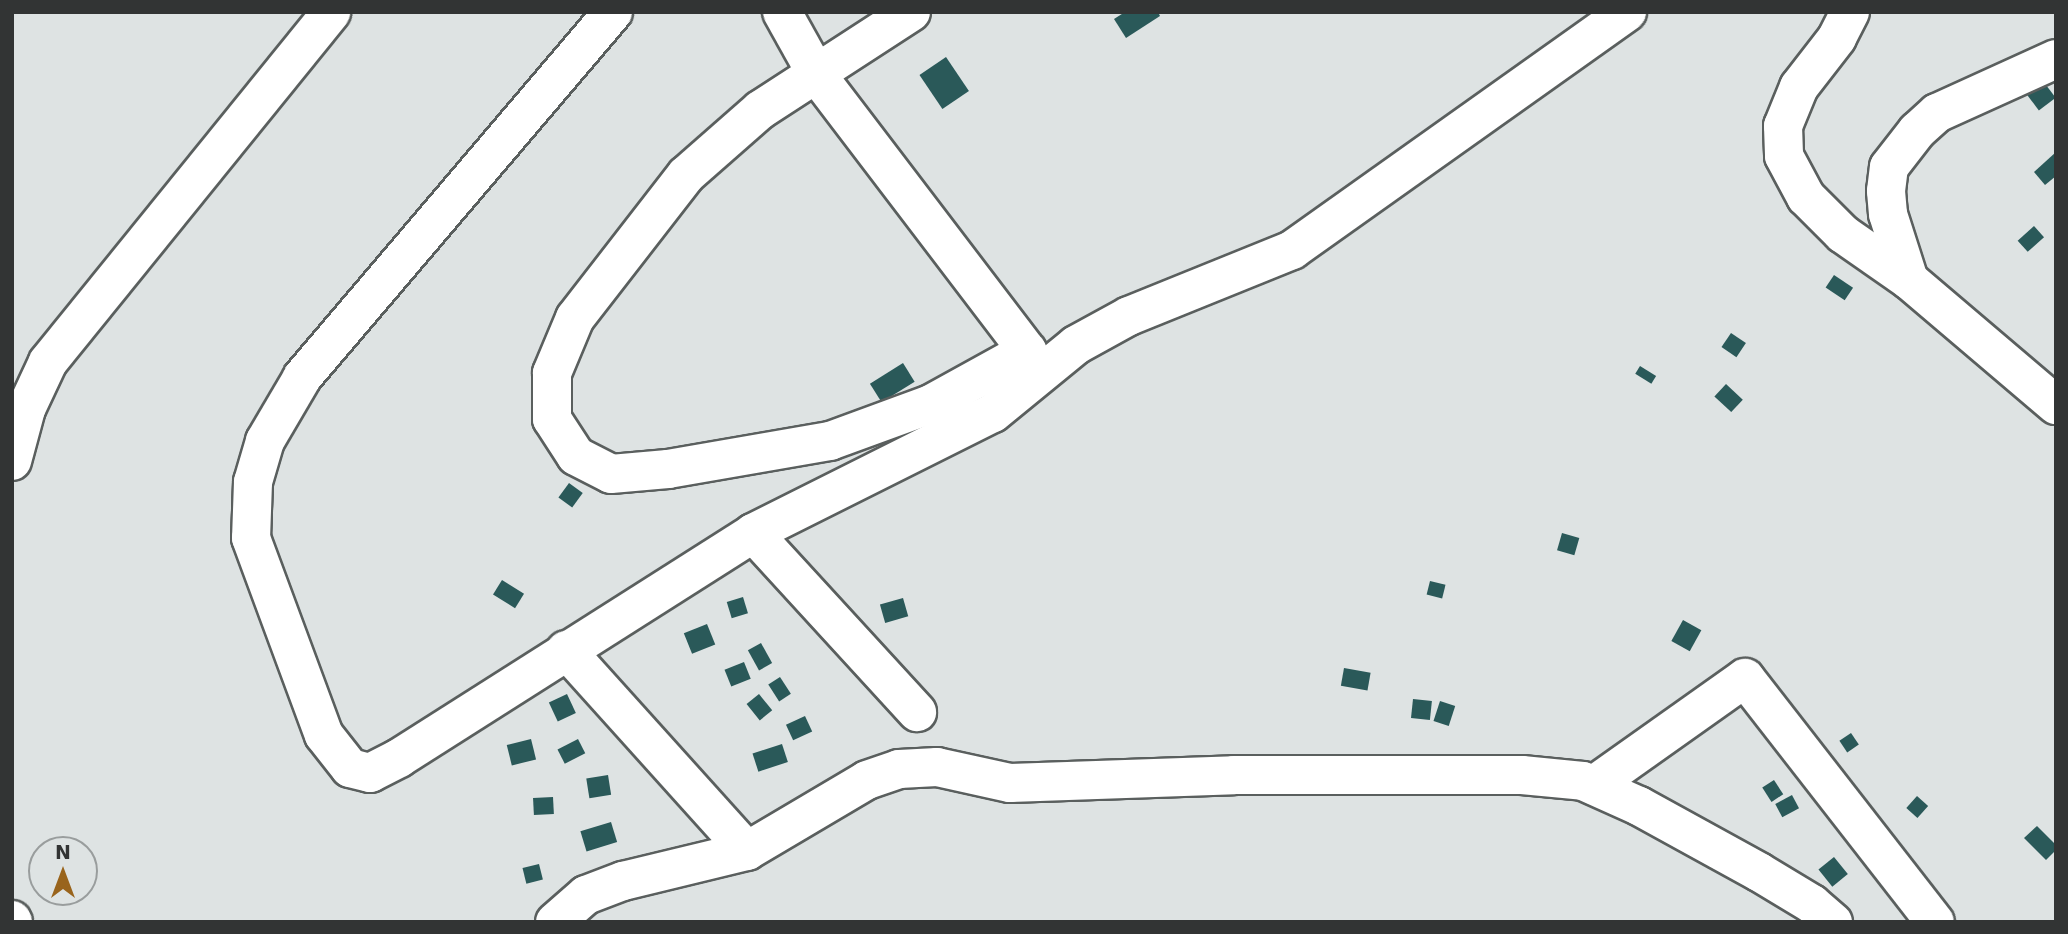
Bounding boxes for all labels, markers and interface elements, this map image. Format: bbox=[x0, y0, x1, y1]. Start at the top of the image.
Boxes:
north arrow bbox=[28, 836, 98, 906]
text: N bbox=[55, 841, 71, 863]

